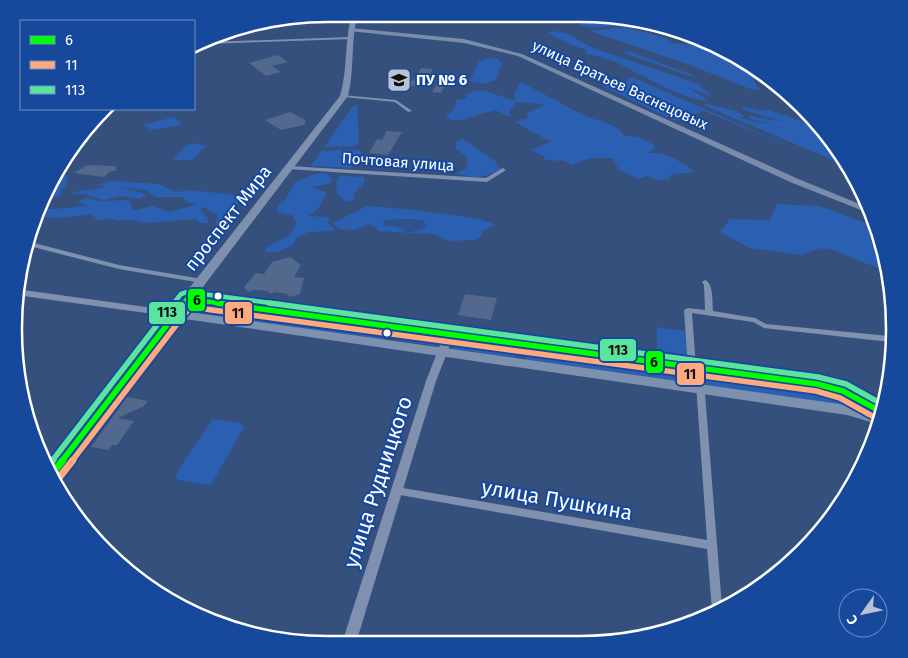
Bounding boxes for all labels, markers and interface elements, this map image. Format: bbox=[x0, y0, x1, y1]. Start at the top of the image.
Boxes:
legend bbox=[20, 20, 195, 110]
text: 6 bbox=[65, 31, 73, 49]
street label: улица Братьев Васнецовых bbox=[529, 36, 711, 134]
text: 11 bbox=[65, 56, 78, 74]
school or university icon: ПУ № 6 bbox=[386, 67, 412, 93]
place label: ПУ № 6 bbox=[416, 71, 468, 89]
text: 113 bbox=[65, 81, 85, 99]
street label: Почтовая улица bbox=[341, 149, 455, 175]
street label: проспект Мира bbox=[180, 161, 276, 275]
line badge: 6 bbox=[187, 288, 206, 312]
unlabelled marker bbox=[213, 291, 223, 301]
text: 6 bbox=[193, 292, 201, 309]
line badge: 113 bbox=[148, 301, 186, 325]
line badge: 11 bbox=[224, 301, 253, 325]
text: 113 bbox=[157, 304, 177, 321]
text: 11 bbox=[232, 305, 244, 322]
unlabelled marker bbox=[382, 328, 392, 338]
line badge: 113 bbox=[599, 338, 637, 362]
text: 113 bbox=[608, 342, 628, 359]
line badge: 6 bbox=[645, 350, 664, 374]
text: 6 bbox=[650, 354, 658, 371]
line badge: 11 bbox=[676, 362, 705, 386]
text: 11 bbox=[684, 366, 696, 383]
street label: улица Рудницкого bbox=[338, 393, 418, 571]
street label: улица Пушкина bbox=[480, 474, 634, 526]
north arrow bbox=[838, 588, 888, 638]
text: С bbox=[843, 612, 862, 628]

